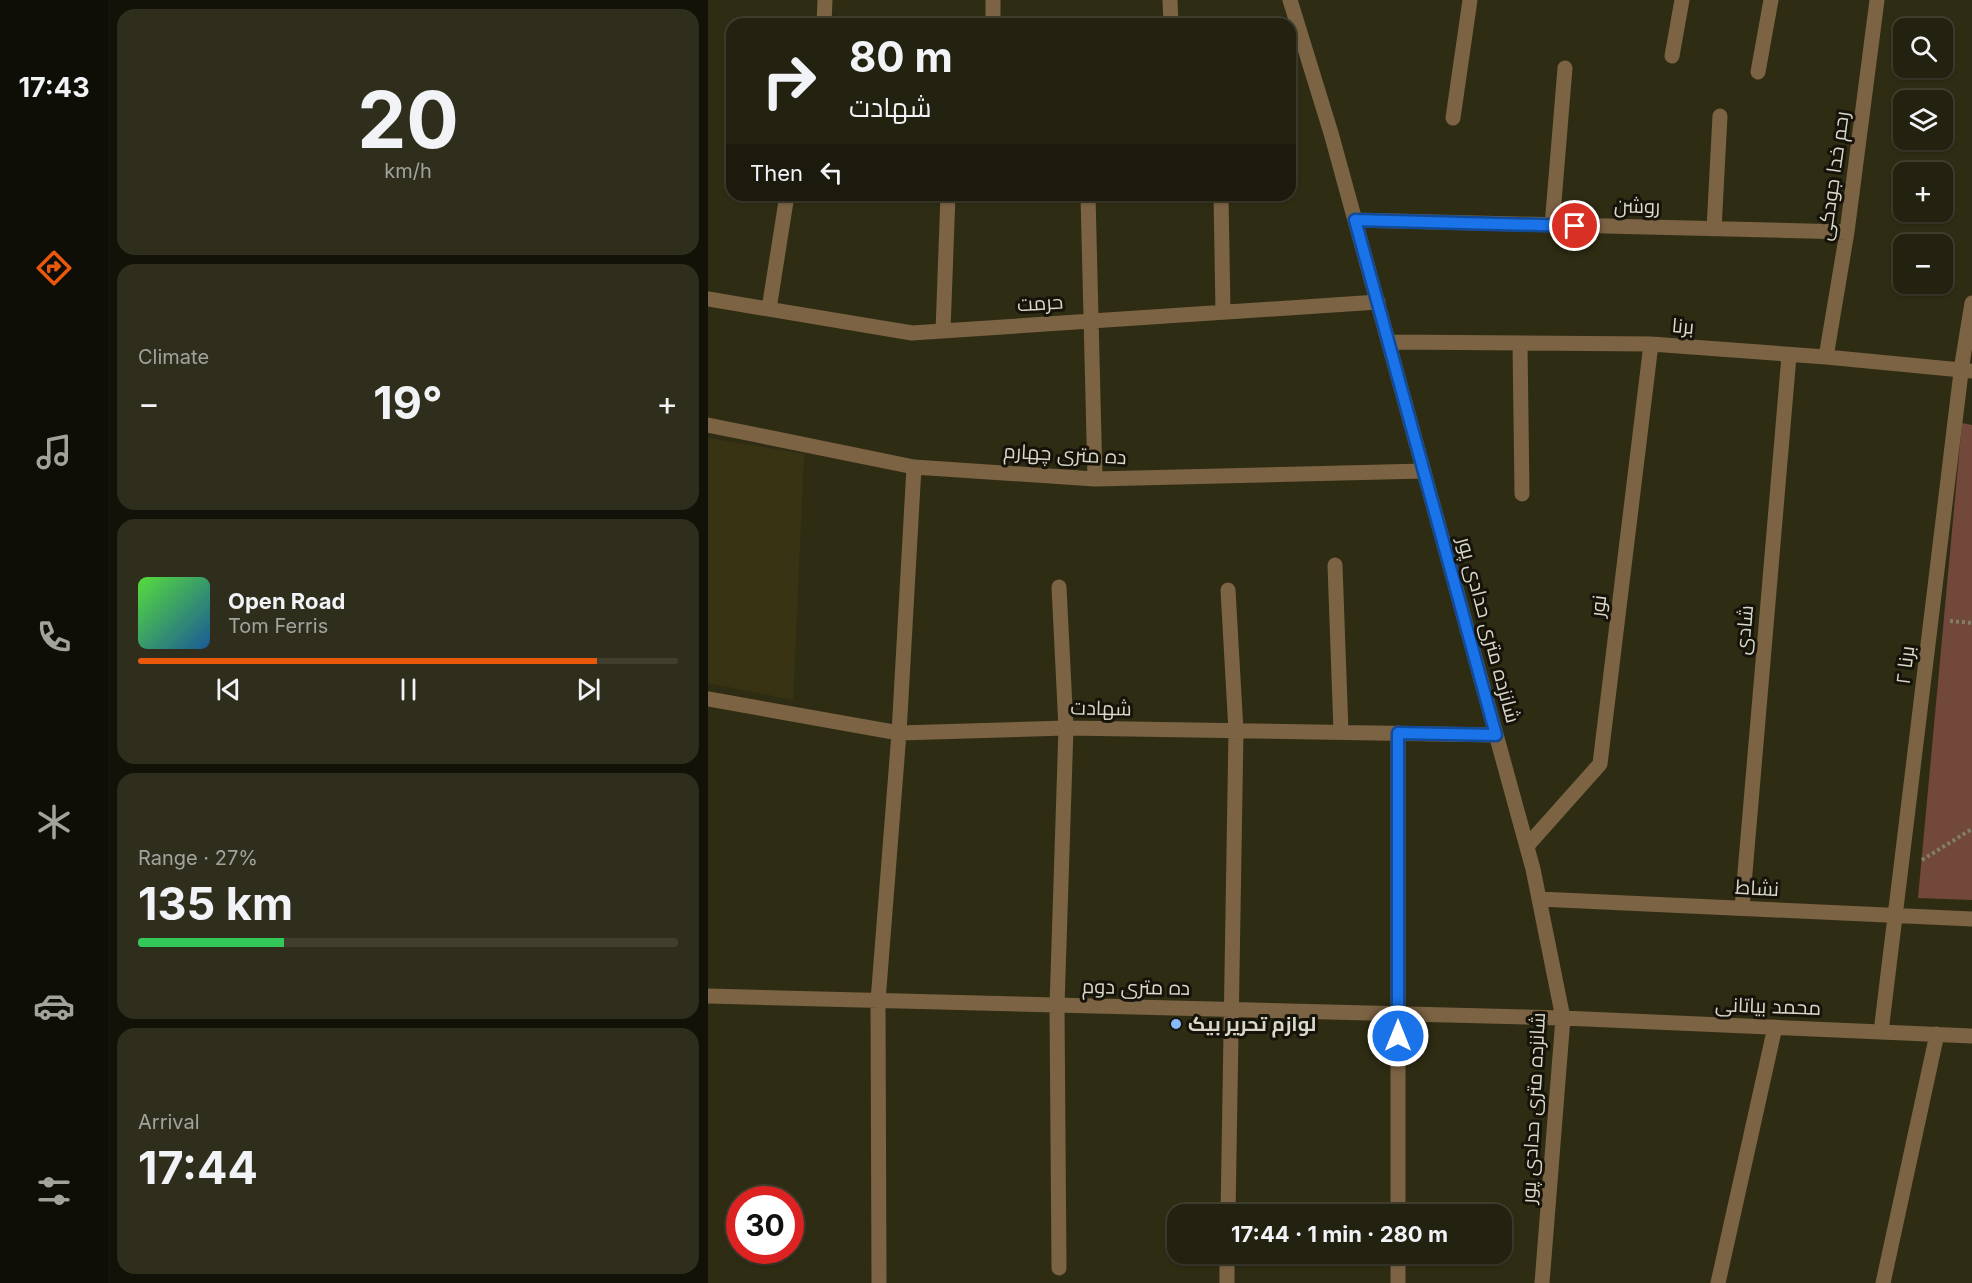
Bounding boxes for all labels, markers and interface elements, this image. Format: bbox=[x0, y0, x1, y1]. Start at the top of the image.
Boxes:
map controls bbox=[1893, 18, 1953, 294]
button: search bbox=[1893, 18, 1953, 78]
text: 80 m bbox=[849, 31, 953, 82]
icon: right bbox=[750, 42, 828, 120]
text: 17:43 bbox=[18, 71, 90, 104]
text: 20 bbox=[357, 72, 459, 167]
button: layers bbox=[1893, 90, 1953, 150]
text: شهادت bbox=[849, 91, 932, 124]
street label: رحم خدا جودکی bbox=[1812, 110, 1856, 243]
icon: left bbox=[815, 156, 848, 189]
text: km/h bbox=[384, 159, 432, 183]
text: Then bbox=[750, 160, 803, 186]
button: + bbox=[1893, 162, 1953, 222]
street label: روشن bbox=[1614, 194, 1660, 219]
pin bbox=[1549, 200, 1600, 251]
icon: arrive bbox=[1558, 209, 1591, 242]
button: − bbox=[1893, 234, 1953, 294]
icon: directions bbox=[33, 247, 75, 289]
street label: حرمت bbox=[1016, 289, 1064, 317]
street label: برنا bbox=[1671, 313, 1695, 339]
text: Climate bbox=[138, 345, 209, 369]
text: 19° bbox=[373, 375, 443, 430]
text: − bbox=[138, 383, 160, 423]
text: + bbox=[656, 383, 678, 423]
icon: music bbox=[33, 431, 75, 473]
street label: ده متری چهارم bbox=[1003, 439, 1127, 471]
street label: شانزده متری حدادی پور bbox=[1451, 533, 1525, 726]
text: Open Road bbox=[228, 588, 345, 614]
street label: نور bbox=[1585, 594, 1611, 619]
street label: شادی bbox=[1730, 604, 1759, 656]
text: Tom Ferris bbox=[228, 614, 328, 638]
icon: phone bbox=[33, 616, 75, 658]
street label: برنا ۲ bbox=[1891, 644, 1919, 686]
icon: previous bbox=[212, 673, 245, 706]
icon: pause bbox=[392, 673, 425, 706]
icon: next bbox=[572, 673, 605, 706]
street label: شهادت bbox=[1070, 695, 1132, 722]
icon: climate bbox=[33, 801, 75, 843]
text: Range · 27% bbox=[138, 846, 258, 870]
street label: نشاط bbox=[1735, 875, 1779, 901]
text: 135 km bbox=[138, 876, 293, 931]
street label: ده متری دوم bbox=[1082, 974, 1190, 1002]
icon: car bbox=[33, 985, 75, 1027]
street label: محمد بیاتانی bbox=[1715, 992, 1821, 1021]
position arrow bbox=[1366, 1004, 1430, 1068]
place label: لوازم تحریر بیک bbox=[1188, 1012, 1316, 1038]
street label: شانزده متری حدادی پور bbox=[1516, 1012, 1551, 1205]
marker: لوازم تحریر بیک bbox=[1169, 1017, 1183, 1031]
text: Arrival bbox=[138, 1110, 200, 1134]
text: 17:44 bbox=[138, 1140, 258, 1195]
icon: filters bbox=[33, 1170, 75, 1212]
speed limit sign: 30 bbox=[726, 1186, 804, 1264]
text: 17:44 · 1 min · 280 m bbox=[1231, 1221, 1448, 1247]

